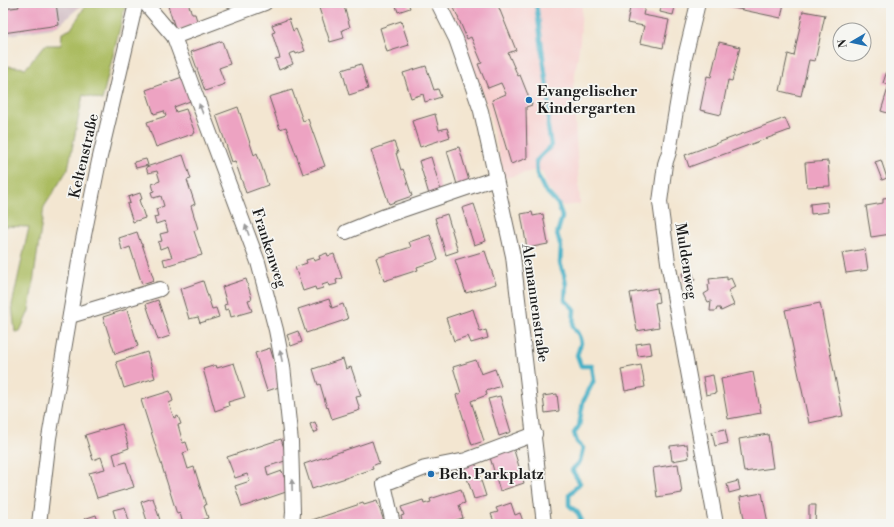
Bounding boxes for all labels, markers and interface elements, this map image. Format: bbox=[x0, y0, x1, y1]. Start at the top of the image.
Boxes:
north arrow bbox=[832, 22, 872, 62]
text: N bbox=[835, 38, 851, 49]
place label: Evangelischer Kindergarten bbox=[537, 82, 638, 118]
marker: Evangelischer Kindergarten bbox=[524, 95, 534, 105]
one-way arrow bbox=[198, 102, 204, 114]
street label: Keltenstraße bbox=[65, 112, 103, 200]
street label: Frankenweg bbox=[247, 206, 291, 290]
street label: Muldenweg bbox=[671, 222, 701, 301]
one-way arrow bbox=[243, 224, 249, 236]
street label: Alemannenstraße bbox=[517, 242, 553, 363]
one-way arrow bbox=[277, 350, 283, 362]
place label: Beh. Parkplatz bbox=[439, 465, 544, 484]
marker: Beh. Parkplatz bbox=[426, 469, 436, 479]
one-way arrow bbox=[289, 478, 295, 491]

